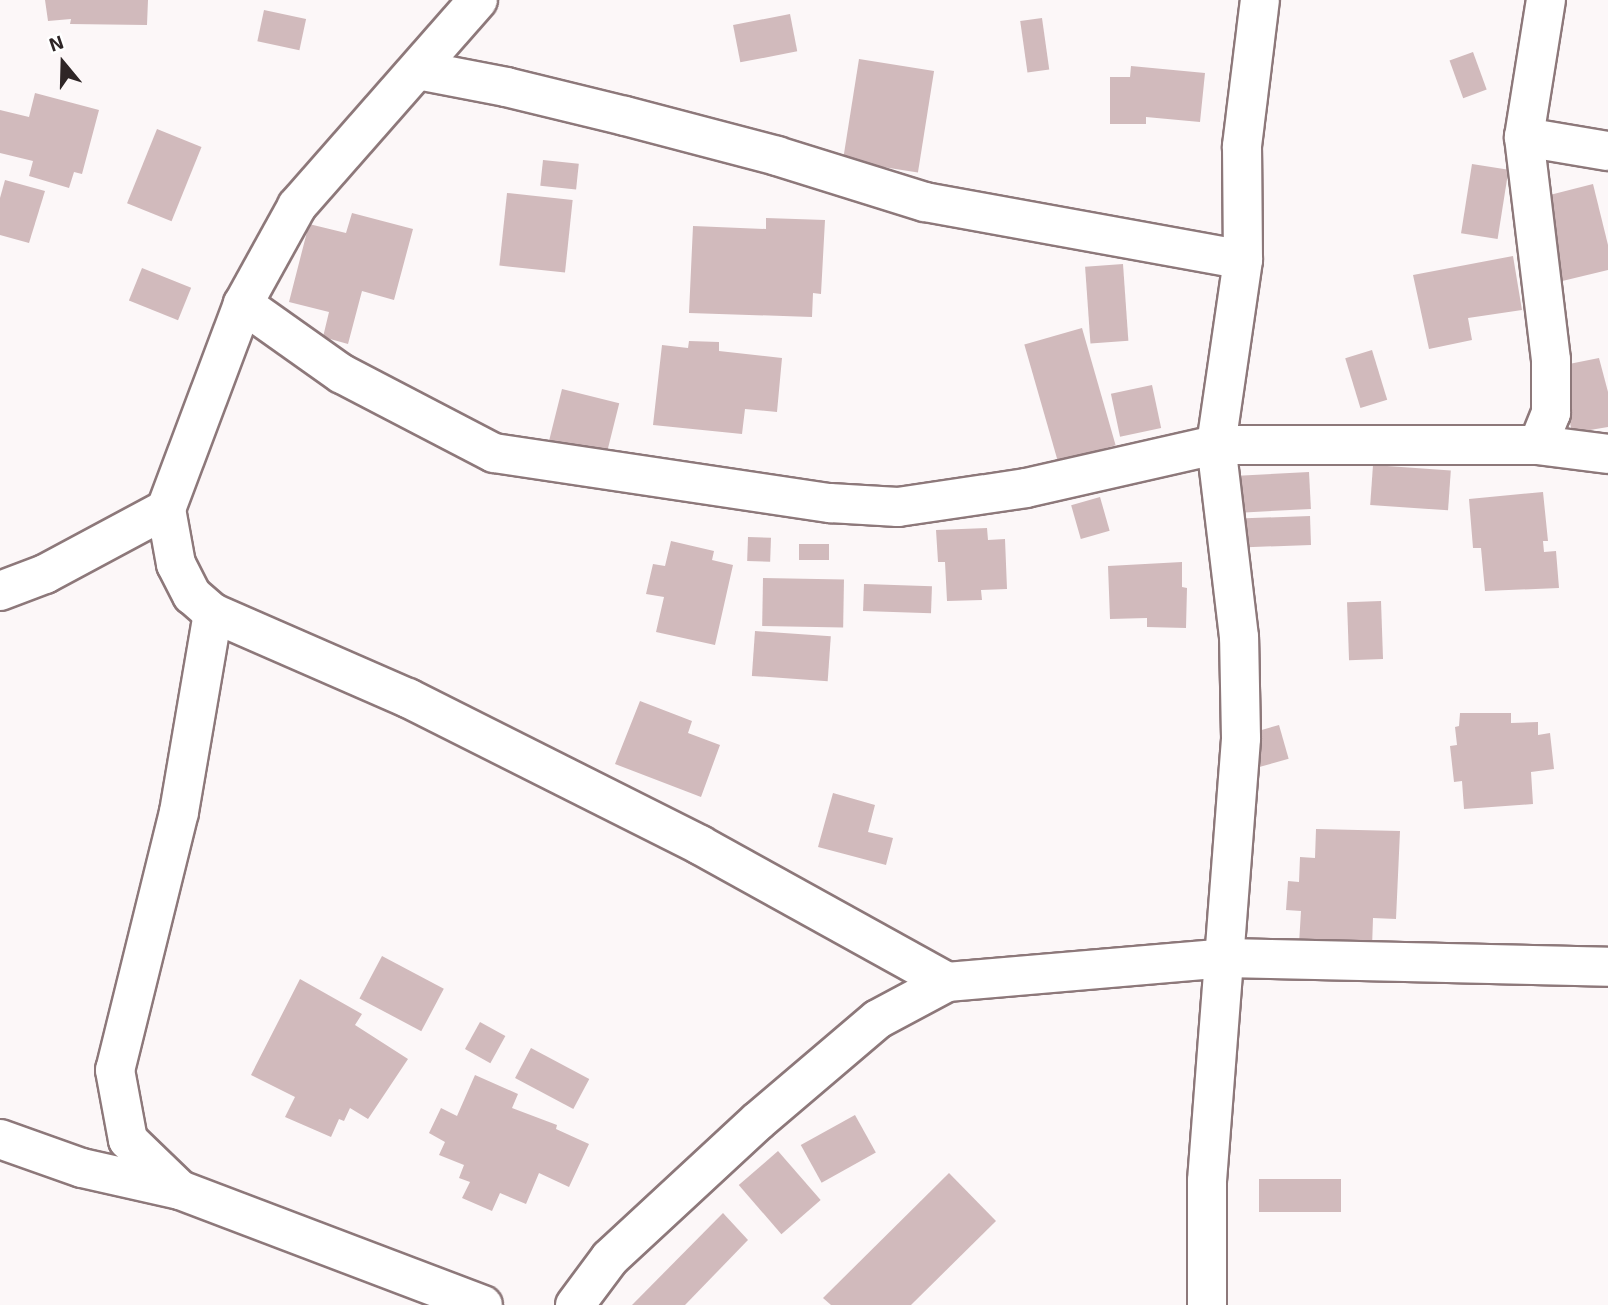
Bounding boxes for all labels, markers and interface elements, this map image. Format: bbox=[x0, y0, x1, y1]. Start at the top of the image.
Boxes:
north arrow bbox=[28, 28, 98, 98]
text: N bbox=[46, 30, 66, 56]

